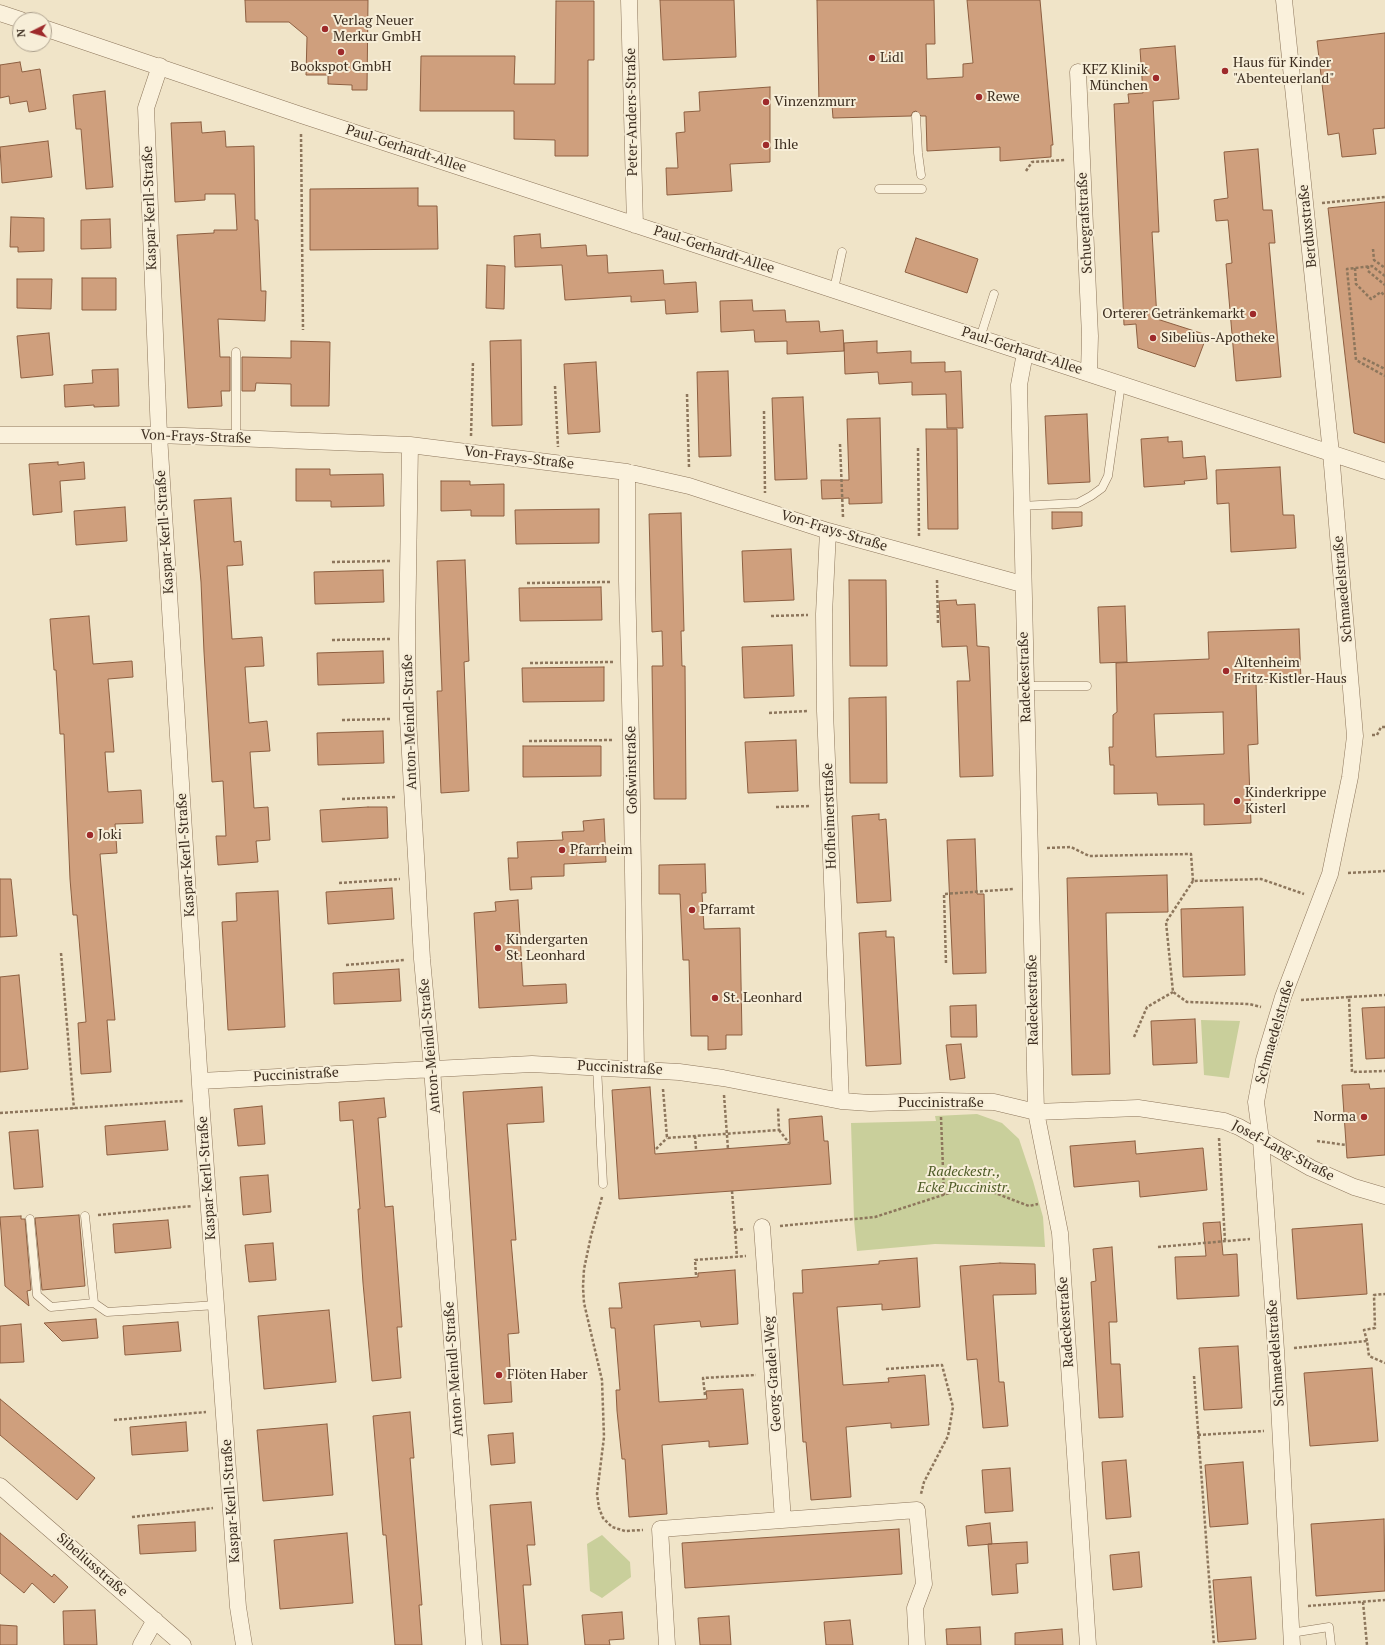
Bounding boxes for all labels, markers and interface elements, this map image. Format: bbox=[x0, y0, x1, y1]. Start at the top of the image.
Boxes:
north arrow bbox=[12, 12, 52, 52]
place label: Verlag Neuer Merkur GmbH bbox=[333, 13, 421, 46]
marker: Verlag Neuer Merkur GmbH bbox=[320, 24, 330, 34]
text: N bbox=[14, 28, 28, 38]
marker: Bookspot GmbH bbox=[336, 47, 346, 57]
street label: Peter-Anders-Straße bbox=[622, 48, 642, 176]
place label: Lidl bbox=[880, 50, 904, 66]
marker: Lidl bbox=[867, 53, 877, 63]
place label: Haus für Kinder "Abenteuerland" bbox=[1233, 55, 1334, 88]
place label: Bookspot GmbH bbox=[290, 59, 392, 75]
place label: KFZ Klinik München bbox=[1082, 62, 1148, 94]
marker: Haus für Kinder "Abenteuerland" bbox=[1220, 66, 1230, 76]
marker: KFZ Klinik München bbox=[1151, 73, 1161, 83]
place label: Rewe bbox=[987, 89, 1020, 105]
marker: Rewe bbox=[974, 92, 984, 102]
place label: Vinzenzmurr bbox=[774, 94, 856, 110]
marker: Vinzenzmurr bbox=[761, 97, 771, 107]
street label: Paul-Gerhardt-Allee bbox=[343, 122, 469, 176]
place label: Ihle bbox=[774, 137, 798, 153]
marker: Ihle bbox=[761, 140, 771, 150]
street label: Kaspar-Kerll-Straße bbox=[139, 146, 161, 270]
street label: Schuegrafstraße bbox=[1074, 172, 1096, 274]
street label: Berduxstraße bbox=[1295, 183, 1321, 269]
street label: Paul-Gerhardt-Allee bbox=[651, 223, 777, 277]
place label: Orterer Getränkemarkt bbox=[1102, 306, 1245, 322]
marker: Orterer Getränkemarkt bbox=[1248, 309, 1258, 319]
street label: Paul-Gerhardt-Allee bbox=[959, 324, 1085, 378]
place label: Sibelius-Apotheke bbox=[1161, 330, 1275, 346]
marker: Sibelius-Apotheke bbox=[1148, 333, 1158, 343]
street label: Von-Frays-Straße bbox=[140, 427, 252, 447]
street label: Von-Frays-Straße bbox=[463, 443, 575, 473]
street label: Kaspar-Kerll-Straße bbox=[152, 469, 178, 595]
street label: Von-Frays-Straße bbox=[779, 507, 889, 555]
street label: Schmaedelstraße bbox=[1330, 535, 1356, 643]
street label: Radeckestraße bbox=[1015, 631, 1035, 723]
street label: Anton-Meindl-Straße bbox=[399, 654, 421, 790]
place label: Altenheim Fritz-Kistler-Haus bbox=[1234, 655, 1347, 688]
marker: Altenheim Fritz-Kistler-Haus bbox=[1221, 666, 1231, 676]
street label: Goßwinstraße bbox=[623, 726, 641, 814]
street label: Hofheimerstraße bbox=[820, 763, 840, 869]
place label: Kinderkrippe Kisterl bbox=[1245, 785, 1326, 818]
street label: Kaspar-Kerll-Straße bbox=[173, 792, 199, 918]
marker: Kinderkrippe Kisterl bbox=[1232, 796, 1242, 806]
place label: Joki bbox=[98, 827, 122, 843]
marker: Joki bbox=[85, 830, 95, 840]
place label: Pfarrheim bbox=[570, 842, 633, 858]
marker: Pfarrheim bbox=[557, 845, 567, 855]
place label: Pfarramt bbox=[700, 902, 755, 918]
marker: Pfarramt bbox=[687, 905, 697, 915]
place label: Kindergarten St. Leonhard bbox=[506, 932, 588, 964]
marker: Kindergarten St. Leonhard bbox=[493, 943, 503, 953]
street label: Radeckestraße bbox=[1024, 954, 1042, 1046]
street label: Anton-Meindl-Straße bbox=[416, 978, 444, 1114]
street label: Schmaedelstraße bbox=[1252, 978, 1298, 1086]
place label: St. Leonhard bbox=[723, 990, 802, 1006]
marker: St. Leonhard bbox=[710, 993, 720, 1003]
street label: Puccinistraße bbox=[577, 1057, 663, 1079]
street label: Puccinistraße bbox=[253, 1064, 339, 1086]
street label: Puccinistraße bbox=[898, 1095, 984, 1111]
place label: Norma bbox=[1313, 1109, 1356, 1125]
marker: Norma bbox=[1359, 1112, 1369, 1122]
street label: Kaspar-Kerll-Straße bbox=[194, 1115, 220, 1241]
street label: Josef-Lang-Straße bbox=[1229, 1117, 1337, 1185]
park label: Radeckestr., Ecke Puccinistr. bbox=[917, 1164, 1011, 1196]
street label: Radeckestraße bbox=[1054, 1276, 1078, 1368]
street label: Schmaedelstraße bbox=[1264, 1299, 1288, 1407]
street label: Anton-Meindl-Straße bbox=[441, 1301, 467, 1437]
street label: Georg-Gradel-Weg bbox=[761, 1316, 785, 1432]
place label: Flöten Haber bbox=[507, 1367, 588, 1383]
marker: Flöten Haber bbox=[494, 1370, 504, 1380]
street label: Kaspar-Kerll-Straße bbox=[218, 1438, 244, 1564]
street label: Sibeliusstraße bbox=[53, 1530, 131, 1600]

